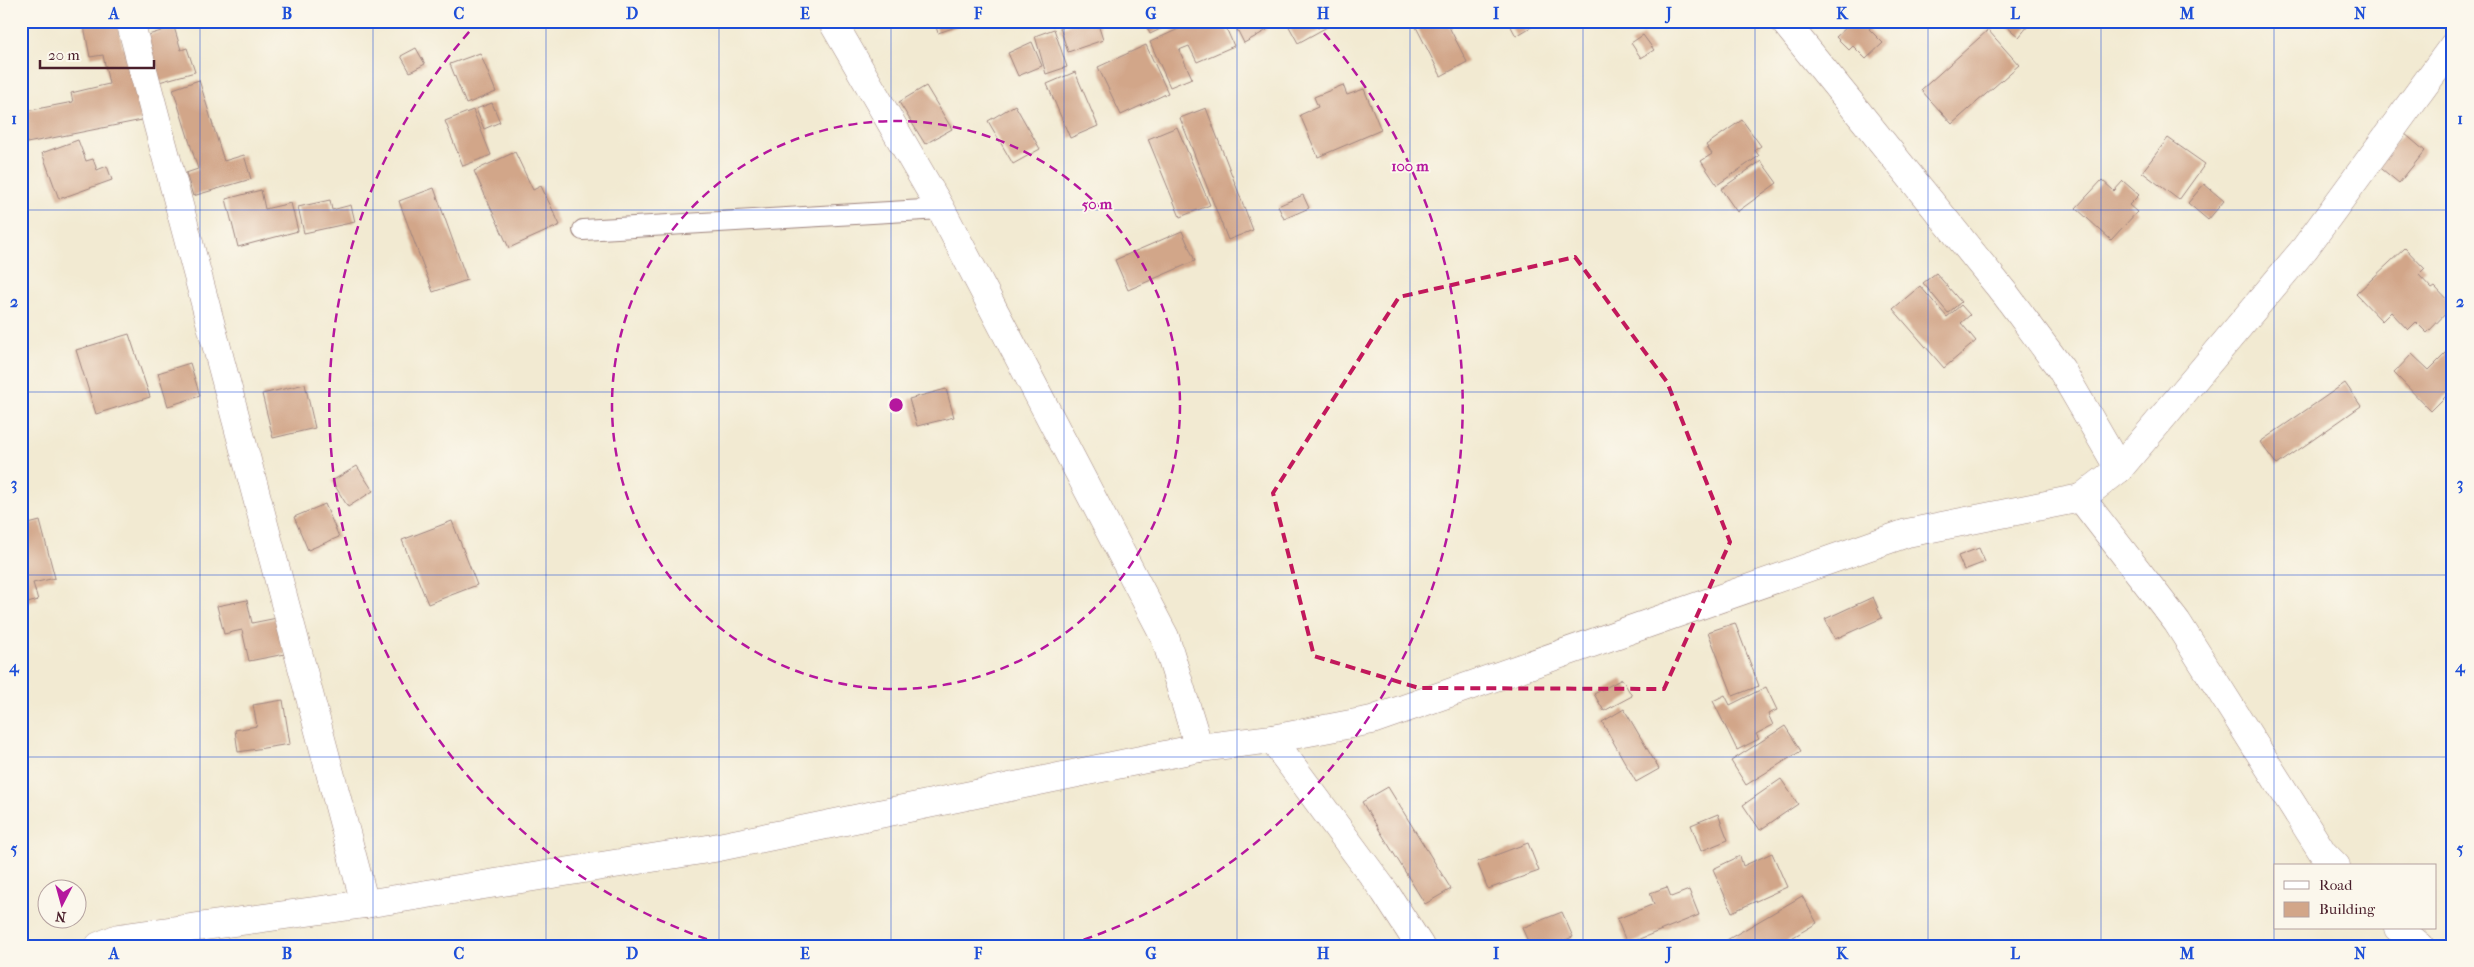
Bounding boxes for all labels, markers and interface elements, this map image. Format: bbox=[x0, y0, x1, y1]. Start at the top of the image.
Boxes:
text: A bbox=[108, 4, 120, 23]
text: B bbox=[282, 4, 292, 23]
text: C bbox=[454, 4, 465, 23]
text: D bbox=[626, 4, 638, 23]
text: E bbox=[800, 4, 810, 23]
text: F bbox=[973, 4, 983, 23]
text: G bbox=[1145, 4, 1157, 23]
text: H bbox=[1317, 4, 1330, 23]
text: I bbox=[1493, 4, 1500, 23]
text: J bbox=[1664, 4, 1672, 24]
text: K bbox=[1836, 4, 1849, 23]
text: L bbox=[2010, 4, 2020, 23]
text: M bbox=[2179, 4, 2195, 23]
text: N bbox=[2354, 4, 2367, 23]
scale bar bbox=[40, 38, 154, 70]
text: 20 m bbox=[48, 46, 80, 64]
text: 1 bbox=[11, 109, 17, 128]
text: 1 bbox=[2457, 109, 2463, 128]
text: 100 m bbox=[1391, 157, 1429, 175]
text: 50 m bbox=[1082, 195, 1113, 213]
text: 2 bbox=[10, 292, 18, 311]
text: 2 bbox=[2456, 292, 2464, 311]
centre of rings bbox=[887, 396, 905, 414]
text: 3 bbox=[11, 474, 17, 494]
text: 3 bbox=[2457, 474, 2463, 494]
text: 4 bbox=[8, 657, 20, 677]
text: 4 bbox=[2454, 657, 2466, 677]
text: 5 bbox=[11, 839, 18, 858]
text: 5 bbox=[2457, 839, 2464, 858]
legend bbox=[2274, 864, 2436, 930]
text: Road bbox=[2319, 876, 2353, 894]
north arrow bbox=[38, 880, 88, 930]
text: Building bbox=[2319, 900, 2376, 918]
text: N bbox=[54, 907, 67, 925]
text: A bbox=[108, 944, 120, 963]
text: B bbox=[282, 944, 292, 963]
text: C bbox=[454, 944, 465, 963]
text: D bbox=[626, 944, 638, 963]
text: E bbox=[800, 944, 810, 963]
text: F bbox=[973, 944, 983, 963]
text: G bbox=[1145, 944, 1157, 963]
text: H bbox=[1317, 944, 1330, 963]
text: I bbox=[1493, 944, 1500, 963]
text: J bbox=[1664, 944, 1672, 964]
text: K bbox=[1836, 944, 1849, 963]
text: L bbox=[2010, 944, 2020, 963]
text: M bbox=[2179, 944, 2195, 963]
text: N bbox=[2354, 944, 2367, 963]

